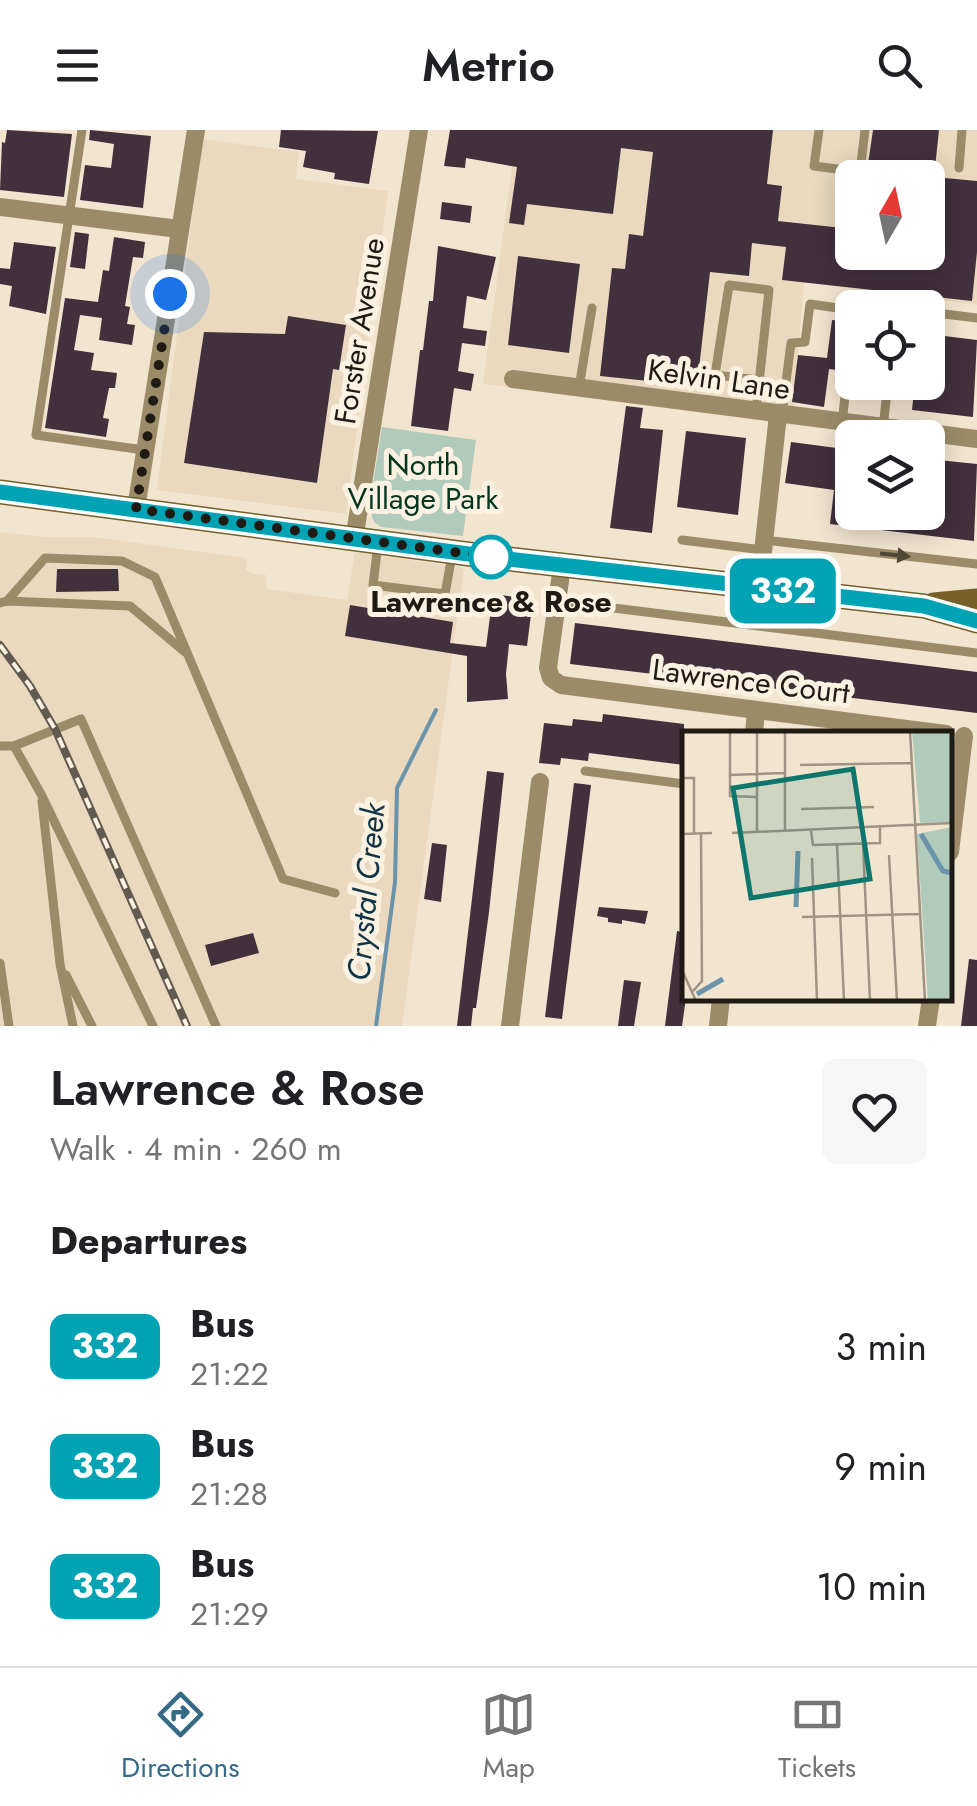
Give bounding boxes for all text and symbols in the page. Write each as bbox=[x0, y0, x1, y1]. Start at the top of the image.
text: Metrio bbox=[422, 33, 555, 98]
icon: menu bbox=[50, 38, 105, 93]
icon: search bbox=[872, 38, 927, 93]
north arrow bbox=[835, 160, 945, 270]
map controls bbox=[835, 160, 945, 530]
street label: Forster Avenue bbox=[323, 235, 395, 427]
your location bbox=[145, 269, 195, 319]
button: locate bbox=[835, 290, 945, 400]
street label: Kelvin Lane bbox=[645, 348, 793, 410]
button: layers bbox=[835, 420, 945, 530]
park label: North Village Park bbox=[348, 443, 499, 520]
marker: Lawrence & Rose bbox=[470, 536, 512, 578]
one-way arrow bbox=[880, 547, 912, 563]
line badge: 332 bbox=[726, 558, 840, 624]
text: 332 bbox=[750, 566, 816, 616]
place label: Lawrence & Rose bbox=[370, 580, 612, 623]
street label: Lawrence Court bbox=[650, 648, 853, 715]
inset map bbox=[682, 731, 952, 1001]
water label: Crystal Creek bbox=[335, 800, 397, 983]
text: Lawrence & Rose bbox=[50, 1054, 425, 1123]
button: heart bbox=[822, 1059, 927, 1164]
text: Walk · 4 min · 260 m bbox=[50, 1126, 342, 1172]
text: Departures bbox=[50, 1213, 247, 1268]
text: Bus bbox=[190, 1296, 254, 1351]
text: 3 min bbox=[835, 1319, 927, 1374]
text: 332 bbox=[72, 1321, 138, 1371]
text: 21:22 bbox=[190, 1351, 269, 1397]
text: Bus bbox=[190, 1416, 254, 1471]
text: 9 min bbox=[834, 1439, 927, 1494]
text: 332 bbox=[72, 1441, 138, 1491]
text: 21:28 bbox=[190, 1471, 268, 1517]
text: Bus bbox=[190, 1536, 254, 1591]
text: 10 min bbox=[816, 1559, 927, 1614]
text: 332 bbox=[72, 1561, 138, 1611]
text: 21:29 bbox=[190, 1591, 269, 1637]
tab: Directions bbox=[121, 1687, 239, 1788]
tab: Map bbox=[481, 1687, 536, 1788]
tab: Tickets bbox=[778, 1687, 856, 1788]

